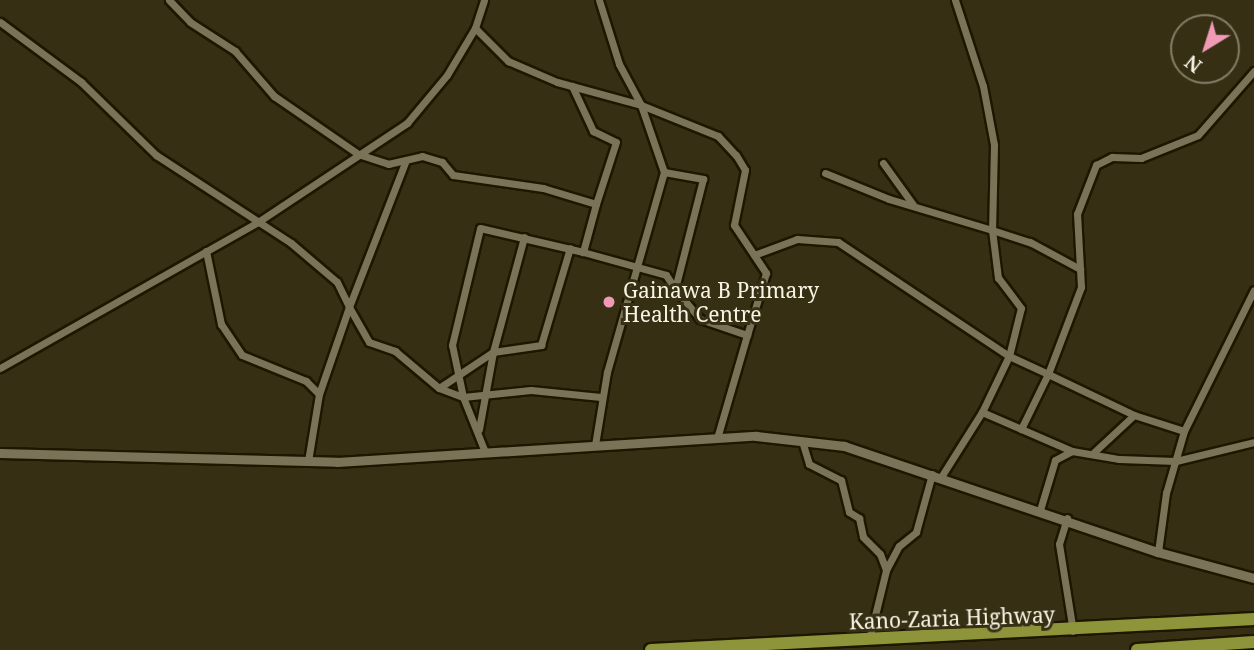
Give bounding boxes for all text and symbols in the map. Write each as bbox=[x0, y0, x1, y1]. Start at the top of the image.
north arrow bbox=[1170, 14, 1240, 84]
text: N bbox=[1179, 49, 1207, 79]
place label: Gainawa B Primary Health Centre bbox=[623, 277, 819, 327]
marker: Gainawa B Primary Health Centre bbox=[601, 294, 617, 310]
street label: Kano-Zaria Highway bbox=[849, 602, 1055, 634]

